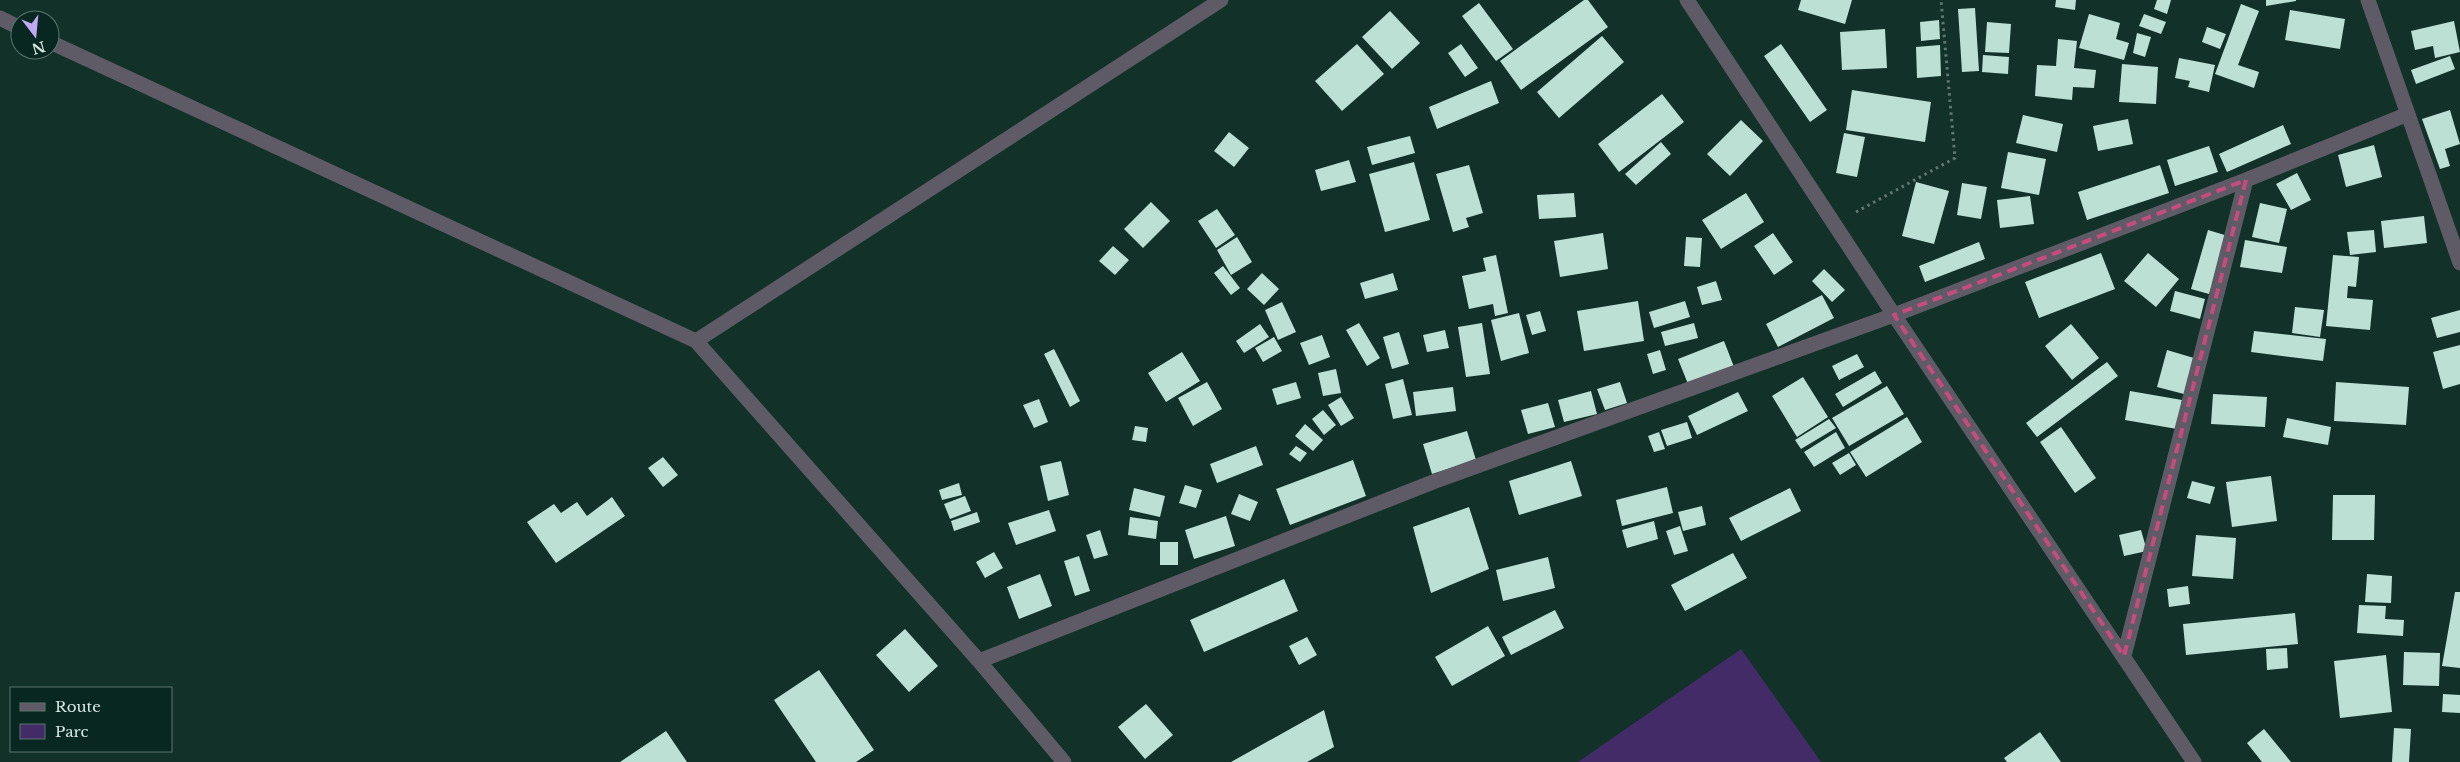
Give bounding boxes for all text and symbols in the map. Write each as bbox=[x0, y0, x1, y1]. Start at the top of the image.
north arrow bbox=[10, 10, 60, 60]
text: N bbox=[30, 37, 47, 58]
legend bbox=[10, 687, 172, 752]
text: Route bbox=[55, 697, 101, 716]
text: Parc bbox=[55, 722, 88, 741]

